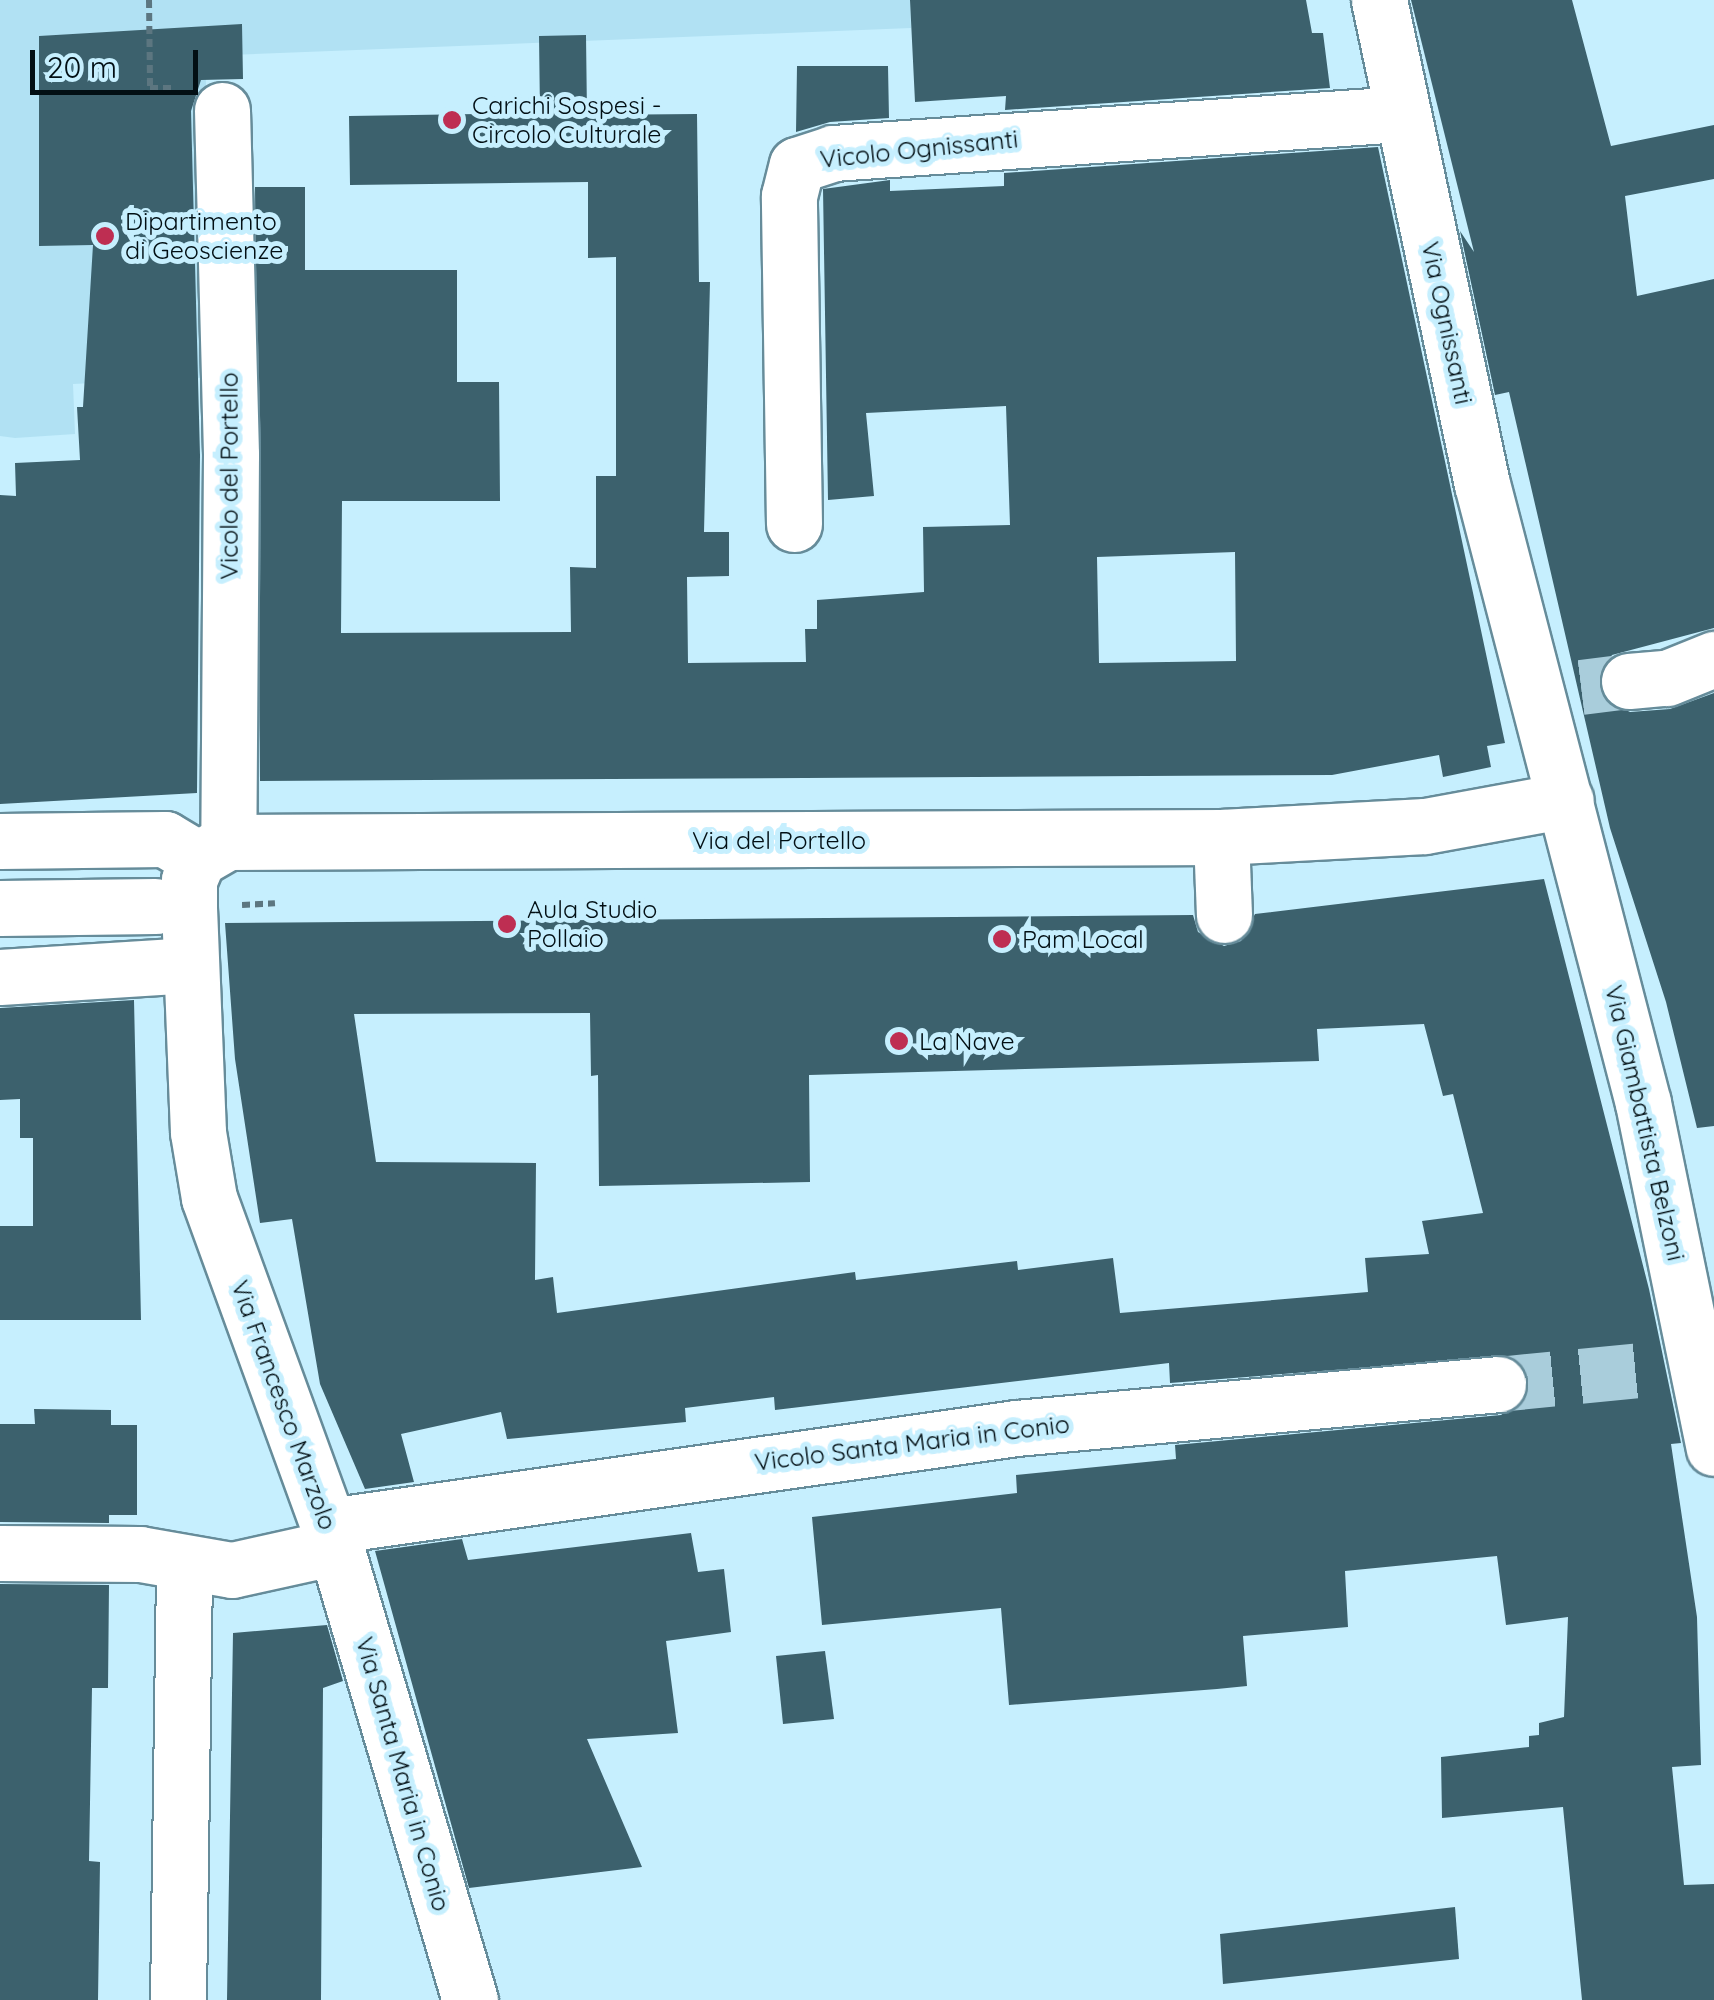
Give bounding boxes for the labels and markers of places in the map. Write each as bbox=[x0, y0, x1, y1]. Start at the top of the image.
place label: Carichi Sospesi - Circolo Culturale bbox=[472, 91, 662, 150]
marker: Carichi Sospesi - Circolo Culturale bbox=[441, 109, 463, 131]
place label: Dipartimento di Geoscienze bbox=[125, 207, 283, 266]
marker: Dipartimento di Geoscienze bbox=[94, 225, 116, 247]
place label: Aula Studio Pollaio bbox=[527, 895, 657, 954]
marker: Aula Studio Pollaio bbox=[496, 913, 518, 935]
place label: Pam Local bbox=[1022, 924, 1144, 954]
marker: Pam Local bbox=[991, 928, 1013, 950]
place label: La Nave bbox=[919, 1026, 1015, 1056]
marker: La Nave bbox=[888, 1030, 910, 1052]

